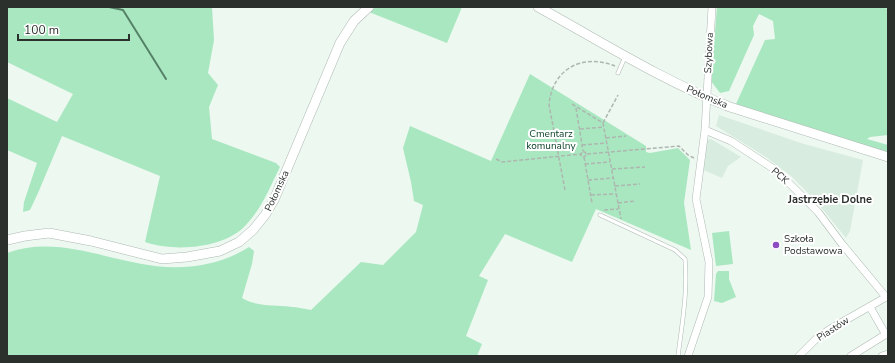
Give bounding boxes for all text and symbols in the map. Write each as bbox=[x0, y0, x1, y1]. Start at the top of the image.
scale bar bbox=[18, 16, 129, 42]
text: 100 m bbox=[24, 22, 59, 38]
street label: Szybowa bbox=[701, 32, 717, 74]
street label: Połomska bbox=[684, 82, 730, 112]
park label: Cmentarz komunalny bbox=[526, 127, 577, 153]
street label: PCK bbox=[768, 164, 792, 188]
street label: Połomska bbox=[261, 168, 293, 214]
district label: Jastrzębie Dolne bbox=[787, 192, 872, 207]
place label: Szkoła Podstawowa bbox=[784, 232, 842, 258]
marker: Szkoła Podstawowa bbox=[771, 240, 781, 250]
street label: Piastów bbox=[814, 313, 852, 345]

